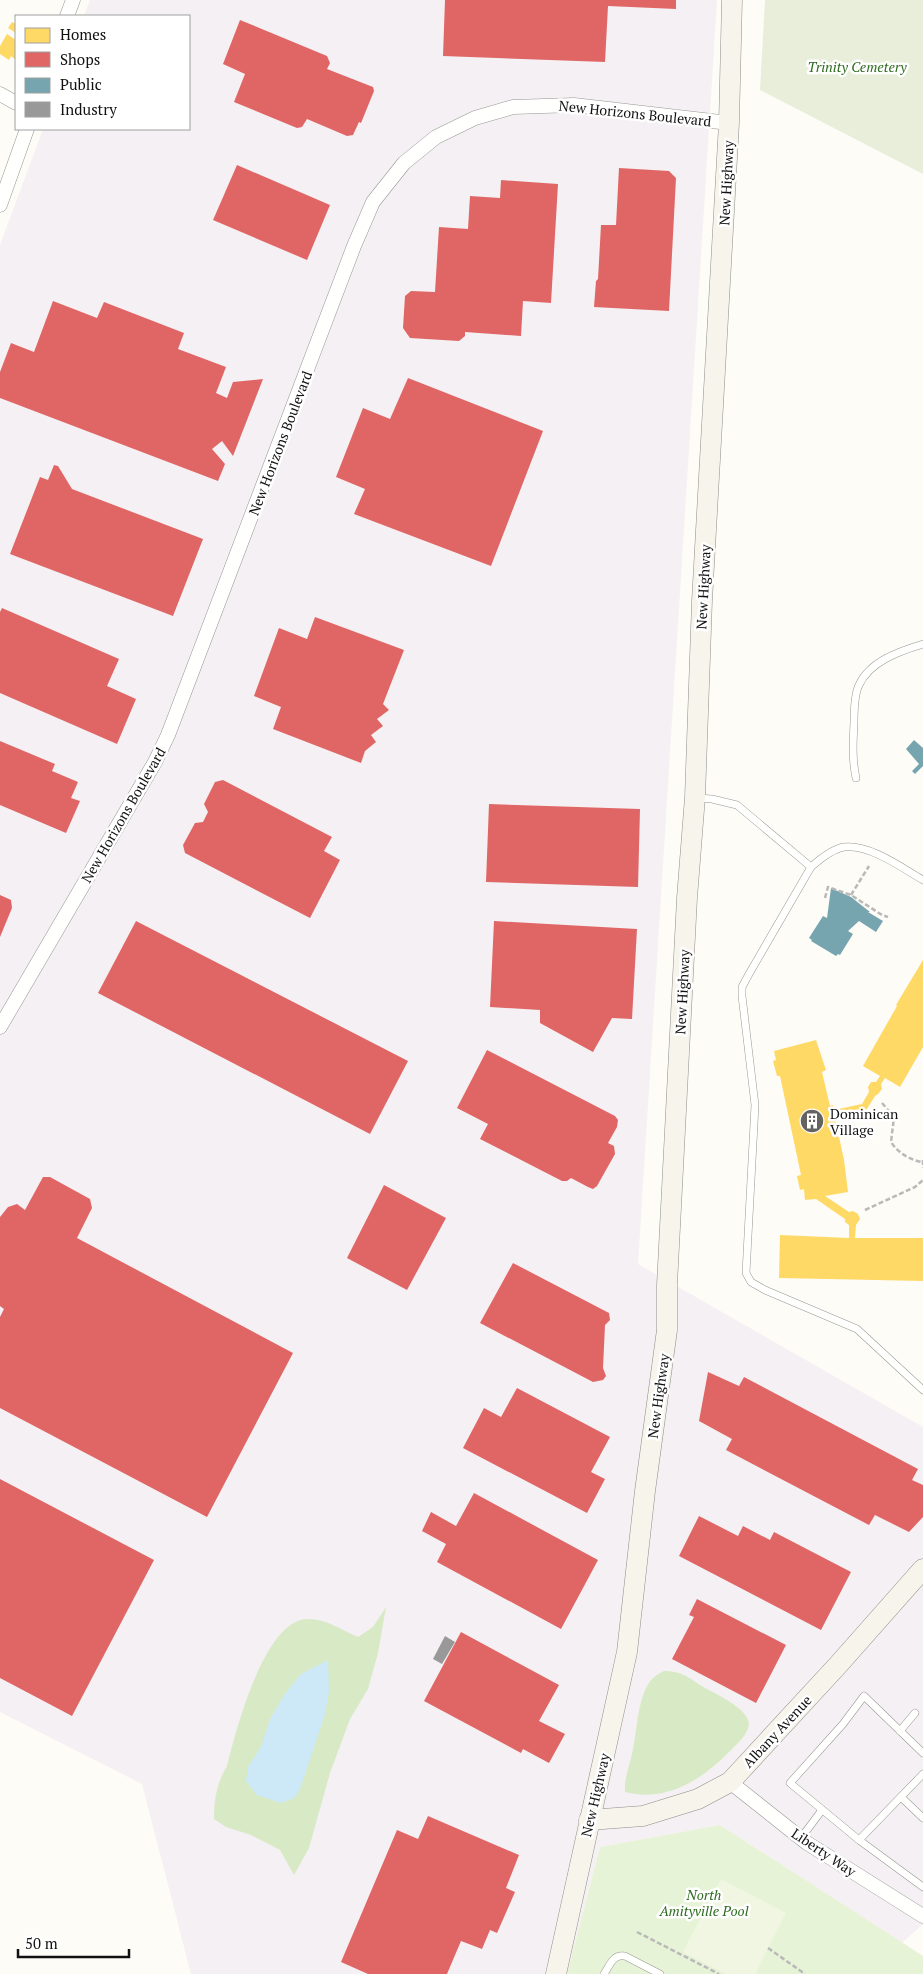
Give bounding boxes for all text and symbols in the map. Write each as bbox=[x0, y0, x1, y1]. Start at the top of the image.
legend bbox=[15, 15, 190, 130]
text: Homes bbox=[60, 24, 106, 44]
text: Shops bbox=[60, 49, 100, 69]
park label: Trinity Cemetery bbox=[807, 57, 907, 76]
text: Public bbox=[60, 74, 102, 94]
street label: New Horizons Boulevard bbox=[558, 96, 712, 130]
text: Industry bbox=[60, 99, 117, 119]
street label: New Highway bbox=[714, 139, 738, 226]
street label: New Horizons Boulevard bbox=[244, 368, 316, 518]
street label: New Highway bbox=[691, 543, 715, 630]
street label: New Horizons Boulevard bbox=[76, 744, 170, 886]
street label: New Highway bbox=[670, 948, 694, 1035]
place label: Dominican Village bbox=[830, 1104, 899, 1139]
building icon: Dominican Village bbox=[799, 1108, 825, 1134]
street label: New Highway bbox=[643, 1352, 673, 1440]
street label: Albany Avenue bbox=[738, 1691, 816, 1771]
street label: New Highway bbox=[576, 1750, 614, 1839]
street label: Liberty Way bbox=[788, 1823, 861, 1881]
park label: North Amityville Pool bbox=[658, 1885, 749, 1920]
scale bar bbox=[18, 1926, 129, 1958]
text: 50 m bbox=[25, 1933, 58, 1953]

